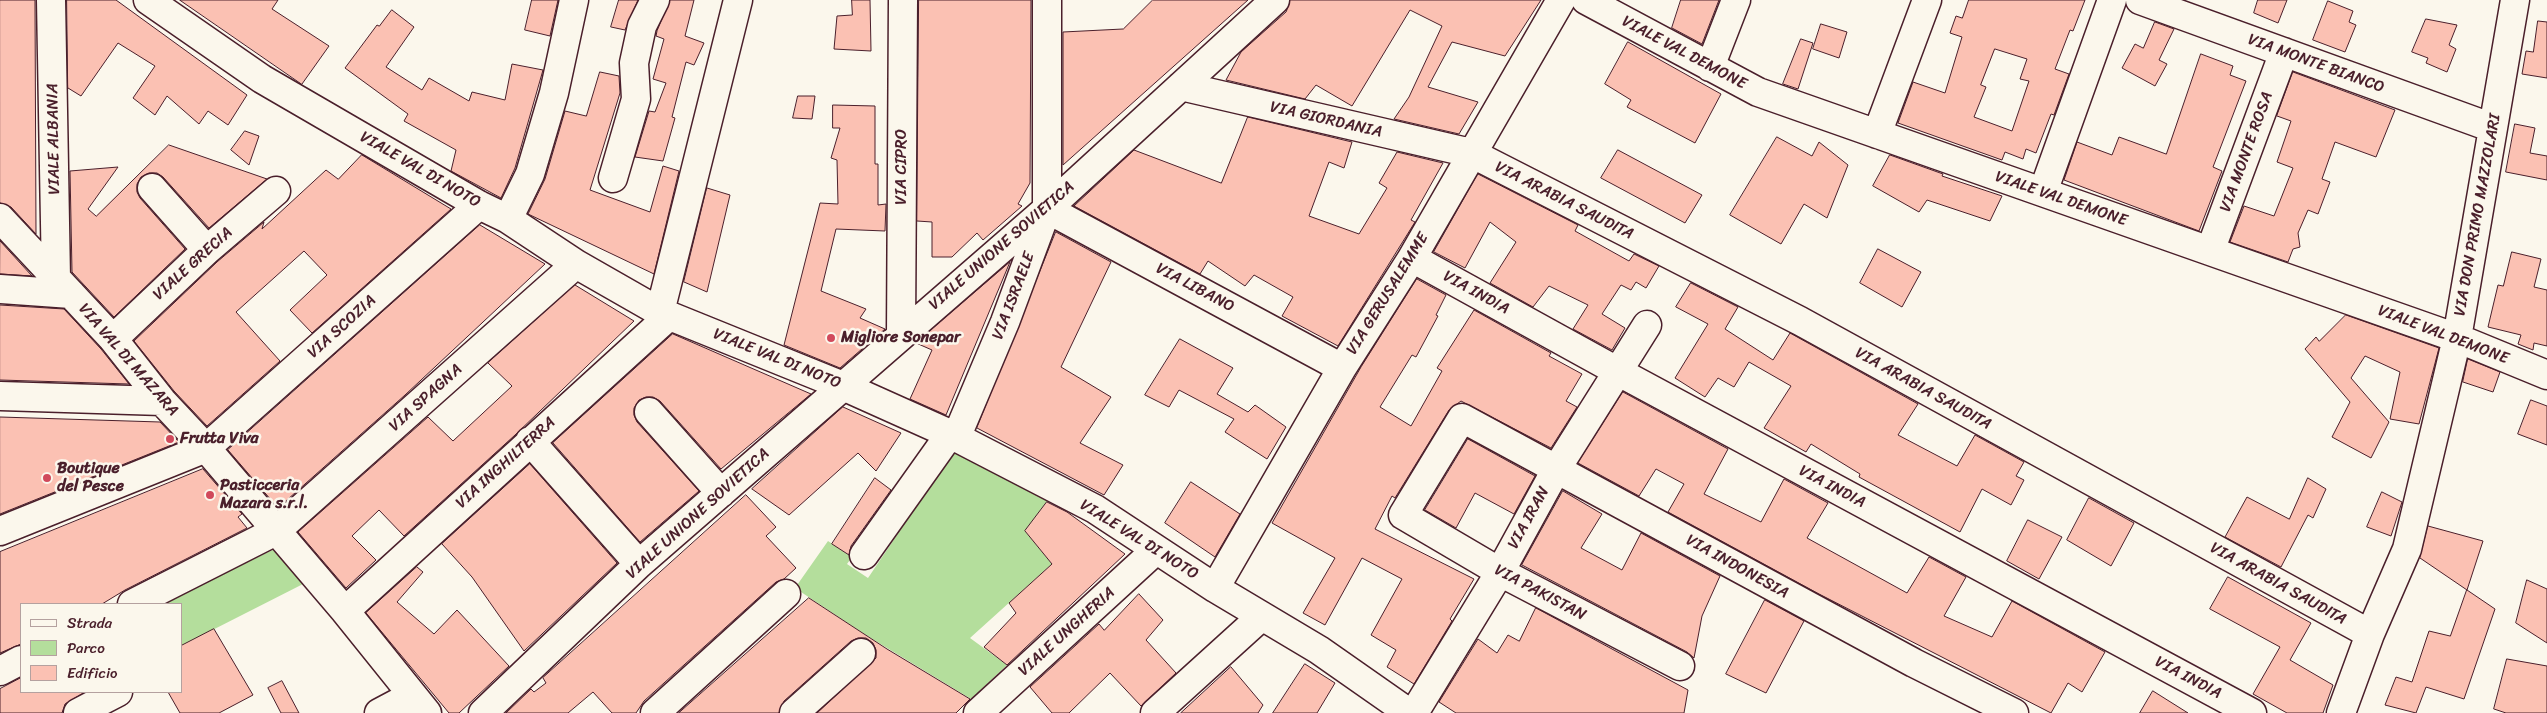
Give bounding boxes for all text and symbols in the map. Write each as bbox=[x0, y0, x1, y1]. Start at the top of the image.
street label: VIALE VAL DEMONE bbox=[1618, 12, 1750, 94]
street label: VIA MONTE BIANCO bbox=[2245, 30, 2387, 98]
street label: VIALE ALBANIA bbox=[43, 83, 65, 195]
street label: VIA MONTE ROSA bbox=[2216, 89, 2278, 215]
street label: VIA GIORDANIA bbox=[1268, 98, 1384, 142]
street label: VIA DON PRIMO MAZZOLARI bbox=[2451, 112, 2505, 318]
street label: VIALE VAL DI NOTO bbox=[356, 128, 484, 212]
street label: VIA CIPRO bbox=[892, 129, 912, 205]
street label: VIA ARABIA SAUDITA bbox=[1492, 158, 1636, 244]
street label: VIALE VAL DEMONE bbox=[1992, 167, 2130, 231]
street label: VIALE UNIONE SOVIETICA bbox=[925, 178, 1079, 314]
street label: VIALE GRECIA bbox=[149, 223, 237, 305]
street label: VIA GERUSALEMME bbox=[1343, 229, 1433, 359]
street label: VIA ISRAELE bbox=[989, 250, 1039, 342]
street label: VIA LIBANO bbox=[1152, 259, 1238, 317]
street label: VIA INDIA bbox=[1440, 267, 1512, 319]
street label: VIA SCOZIA bbox=[304, 291, 380, 363]
street label: VIA VAL DI MAZARA bbox=[74, 300, 182, 420]
street label: VIALE VAL DEMONE bbox=[2375, 301, 2511, 369]
street label: VIALE VAL DI NOTO bbox=[710, 325, 844, 393]
place label: Migliore Sonepar bbox=[841, 328, 960, 348]
marker: Migliore Sonepar bbox=[825, 332, 837, 344]
street label: VIA ARABIA SAUDITA bbox=[1851, 344, 1995, 434]
street label: VIA SPAGNA bbox=[385, 360, 467, 436]
street label: VIA INGHILTERRA bbox=[452, 413, 560, 513]
place label: Frutta Viva bbox=[180, 429, 259, 449]
marker: Frutta Viva bbox=[164, 433, 176, 445]
street label: VIALE UNIONE SOVIETICA bbox=[622, 445, 774, 583]
place label: Boutique del Pesce bbox=[57, 459, 124, 497]
street label: VIA INDIA bbox=[1795, 461, 1869, 513]
marker: Boutique del Pesce bbox=[41, 472, 53, 484]
place label: Pasticceria Mazara s.r.l. bbox=[220, 476, 308, 514]
street label: VIA IRAN bbox=[1504, 484, 1554, 552]
marker: Pasticceria Mazara s.r.l. bbox=[204, 489, 216, 501]
street label: VIALE VAL DI NOTO bbox=[1076, 496, 1202, 584]
street label: VIA INDONESIA bbox=[1682, 531, 1792, 603]
street label: VIA ARABIA SAUDITA bbox=[2206, 539, 2350, 629]
street label: VIA PAKISTAN bbox=[1491, 561, 1589, 625]
street label: VIALE UNGHERIA bbox=[1015, 583, 1119, 681]
legend bbox=[20, 603, 182, 693]
text: Strada bbox=[67, 610, 112, 636]
text: Parco bbox=[67, 635, 105, 661]
street label: VIA INDIA bbox=[2151, 652, 2225, 704]
text: Edificio bbox=[67, 660, 118, 686]

